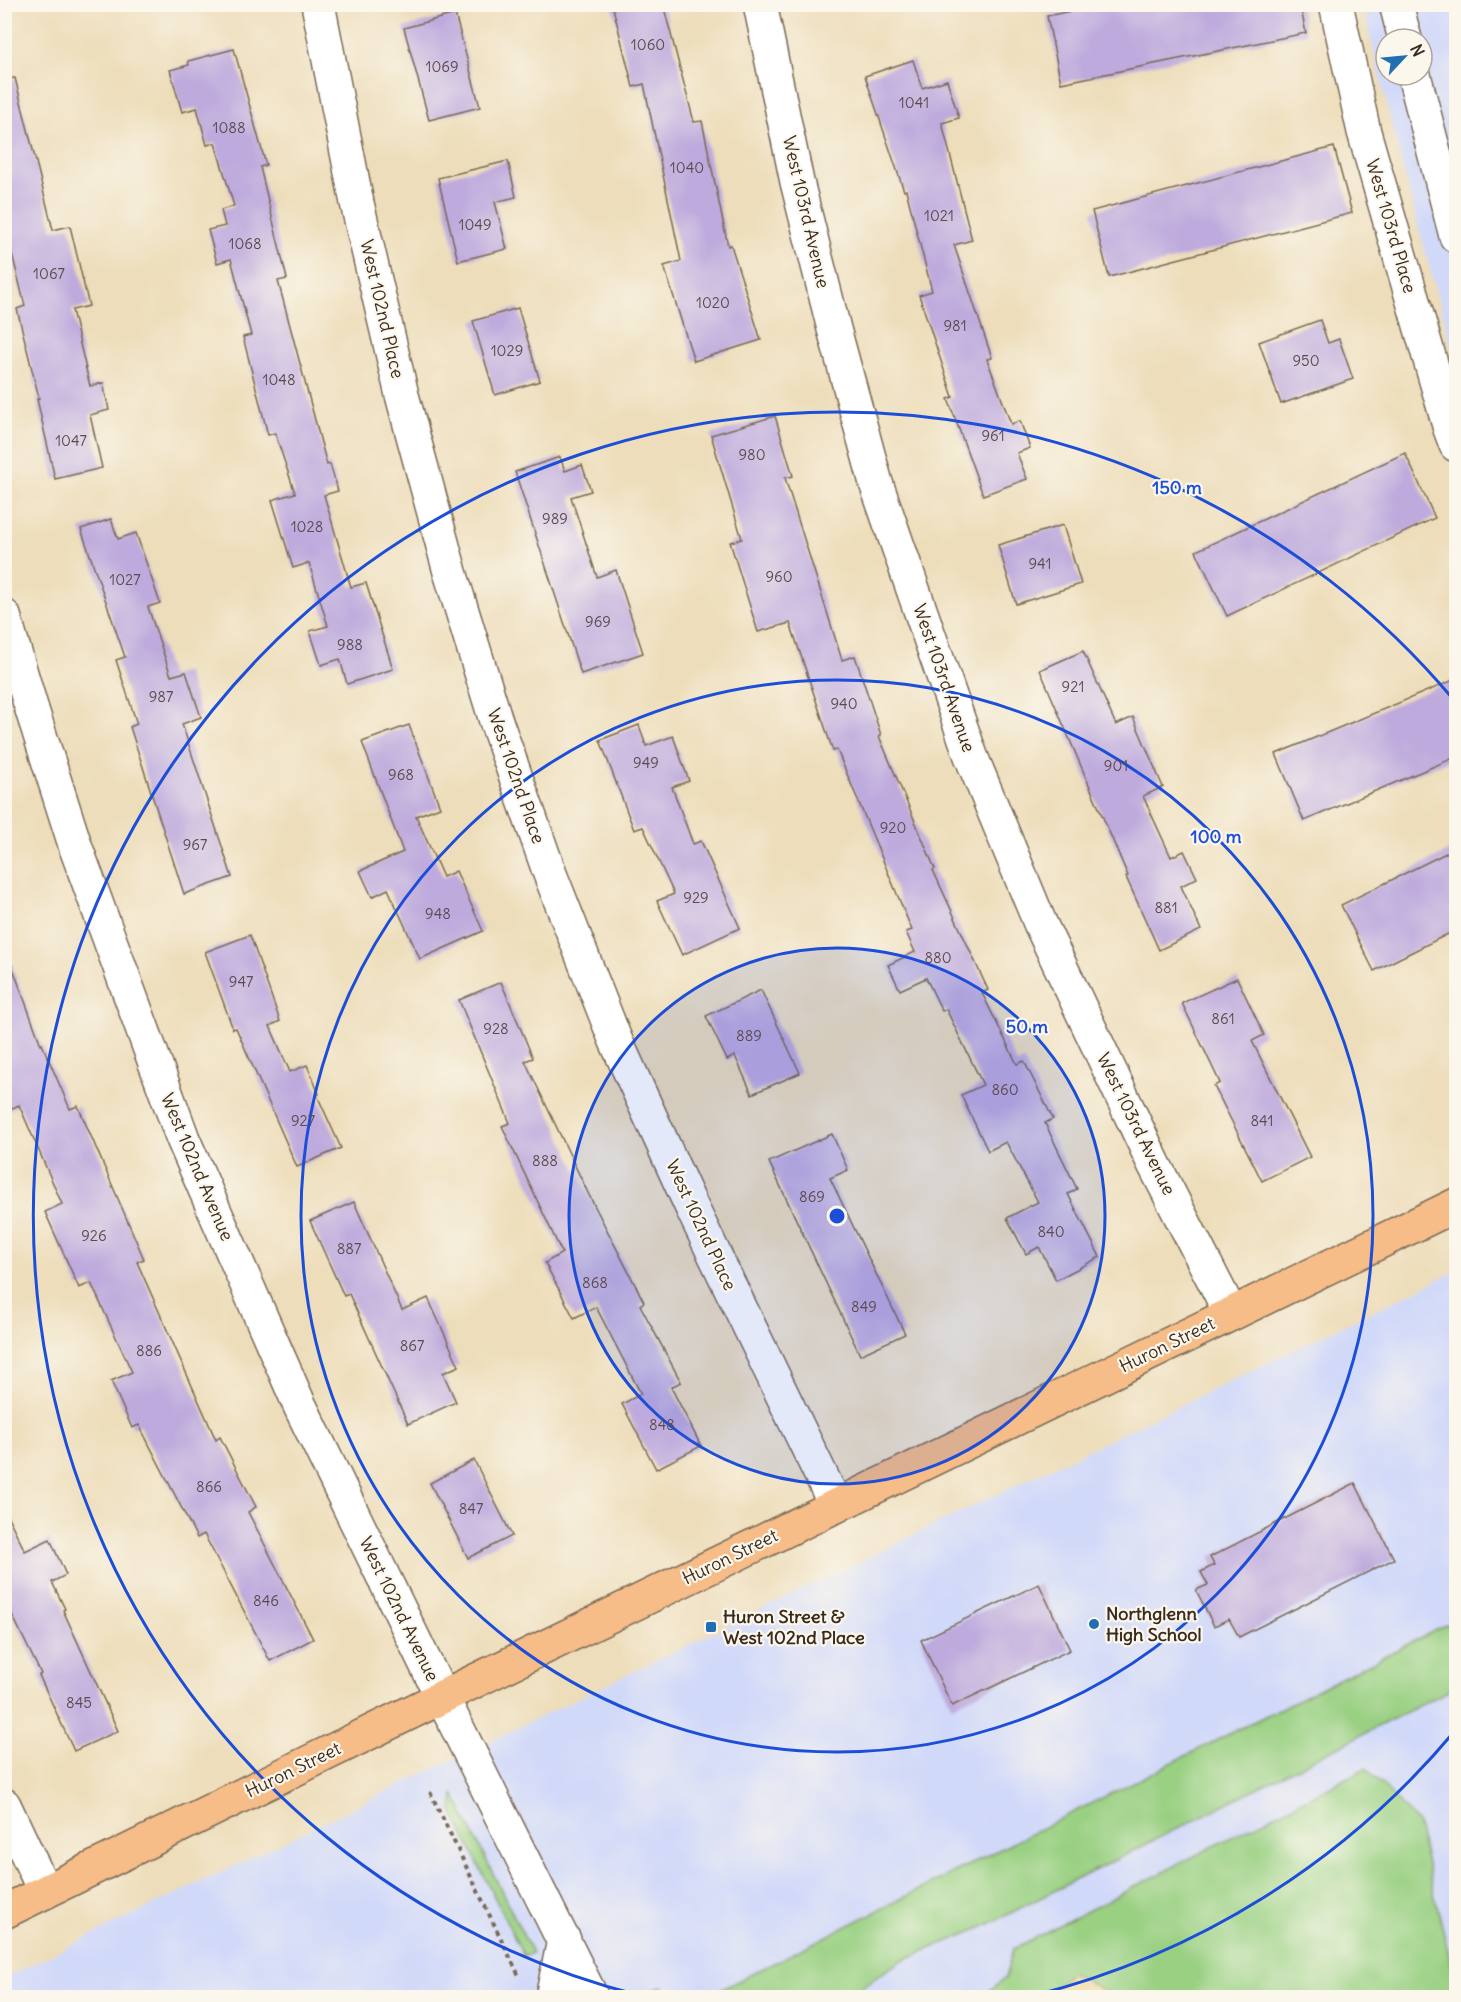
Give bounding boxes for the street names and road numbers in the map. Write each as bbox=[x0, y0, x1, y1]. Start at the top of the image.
street label: West 103rd Avenue bbox=[778, 134, 835, 290]
street label: West 103rd Place bbox=[1361, 156, 1422, 296]
street label: West 102nd Place bbox=[355, 237, 410, 380]
street label: West 103rd Avenue bbox=[908, 601, 981, 755]
street label: West 102nd Place bbox=[483, 705, 550, 847]
street label: West 103rd Avenue bbox=[1092, 1049, 1181, 1199]
street label: West 102nd Avenue bbox=[156, 1089, 239, 1244]
street label: West 102nd Place bbox=[661, 1156, 742, 1294]
street label: Huron Street bbox=[1115, 1312, 1218, 1378]
street label: Huron Street bbox=[678, 1524, 781, 1590]
street label: West 102nd Avenue bbox=[354, 1533, 445, 1685]
street label: Huron Street bbox=[241, 1737, 344, 1803]

